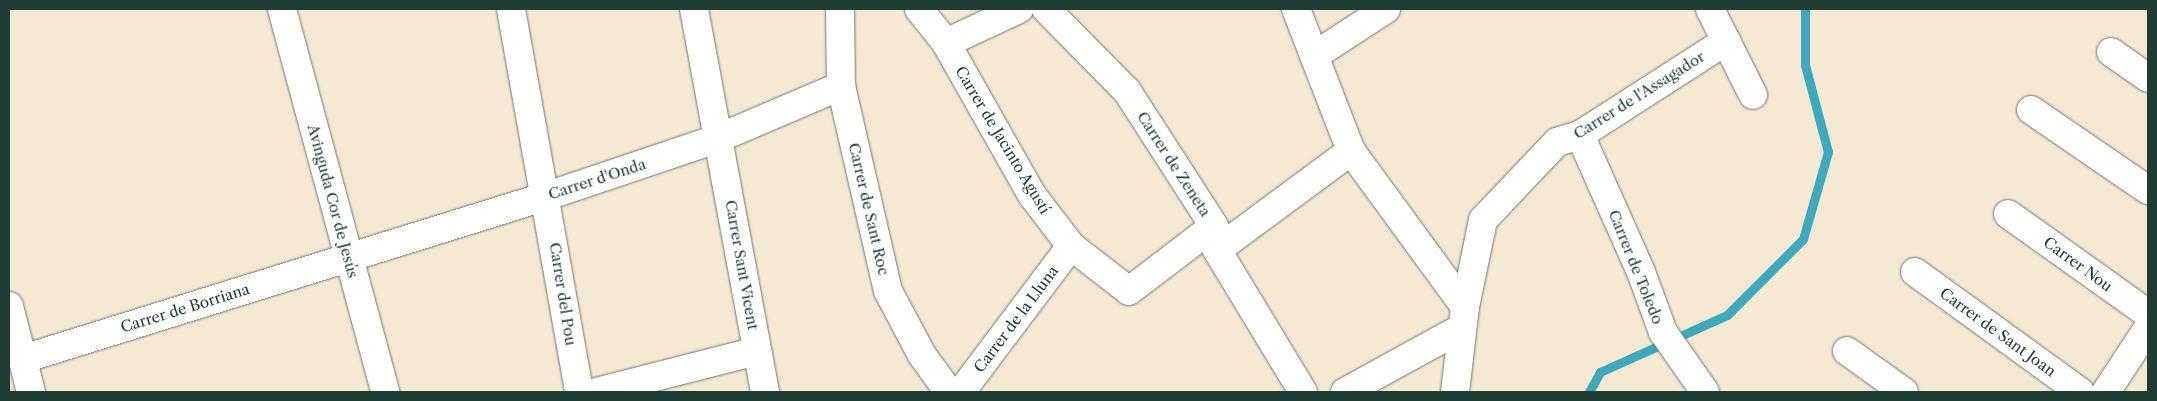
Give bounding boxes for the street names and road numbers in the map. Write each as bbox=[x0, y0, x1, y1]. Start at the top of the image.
street label: Carrer de l'Assagador bbox=[1570, 47, 1708, 143]
street label: Carrer de Jacinto Agustí bbox=[951, 62, 1055, 218]
street label: Carrer de Zeneta bbox=[1133, 108, 1215, 220]
street label: Avinguda Cor de Jesús bbox=[304, 122, 362, 280]
street label: Carrer de Sant Roc bbox=[845, 141, 893, 277]
street label: Carrer d'Onda bbox=[546, 155, 648, 203]
street label: Carrer Sant Vicent bbox=[722, 198, 762, 332]
street label: Carrer de Toledo bbox=[1605, 207, 1667, 327]
street label: Carrer Nou bbox=[2040, 233, 2116, 295]
street label: Carrer del Pou bbox=[546, 241, 580, 347]
street label: Carrer de la Lluna bbox=[970, 262, 1062, 376]
street label: Carrer de Borriana bbox=[118, 280, 252, 336]
street label: Carrer de Sant Joan bbox=[1936, 284, 2060, 380]

